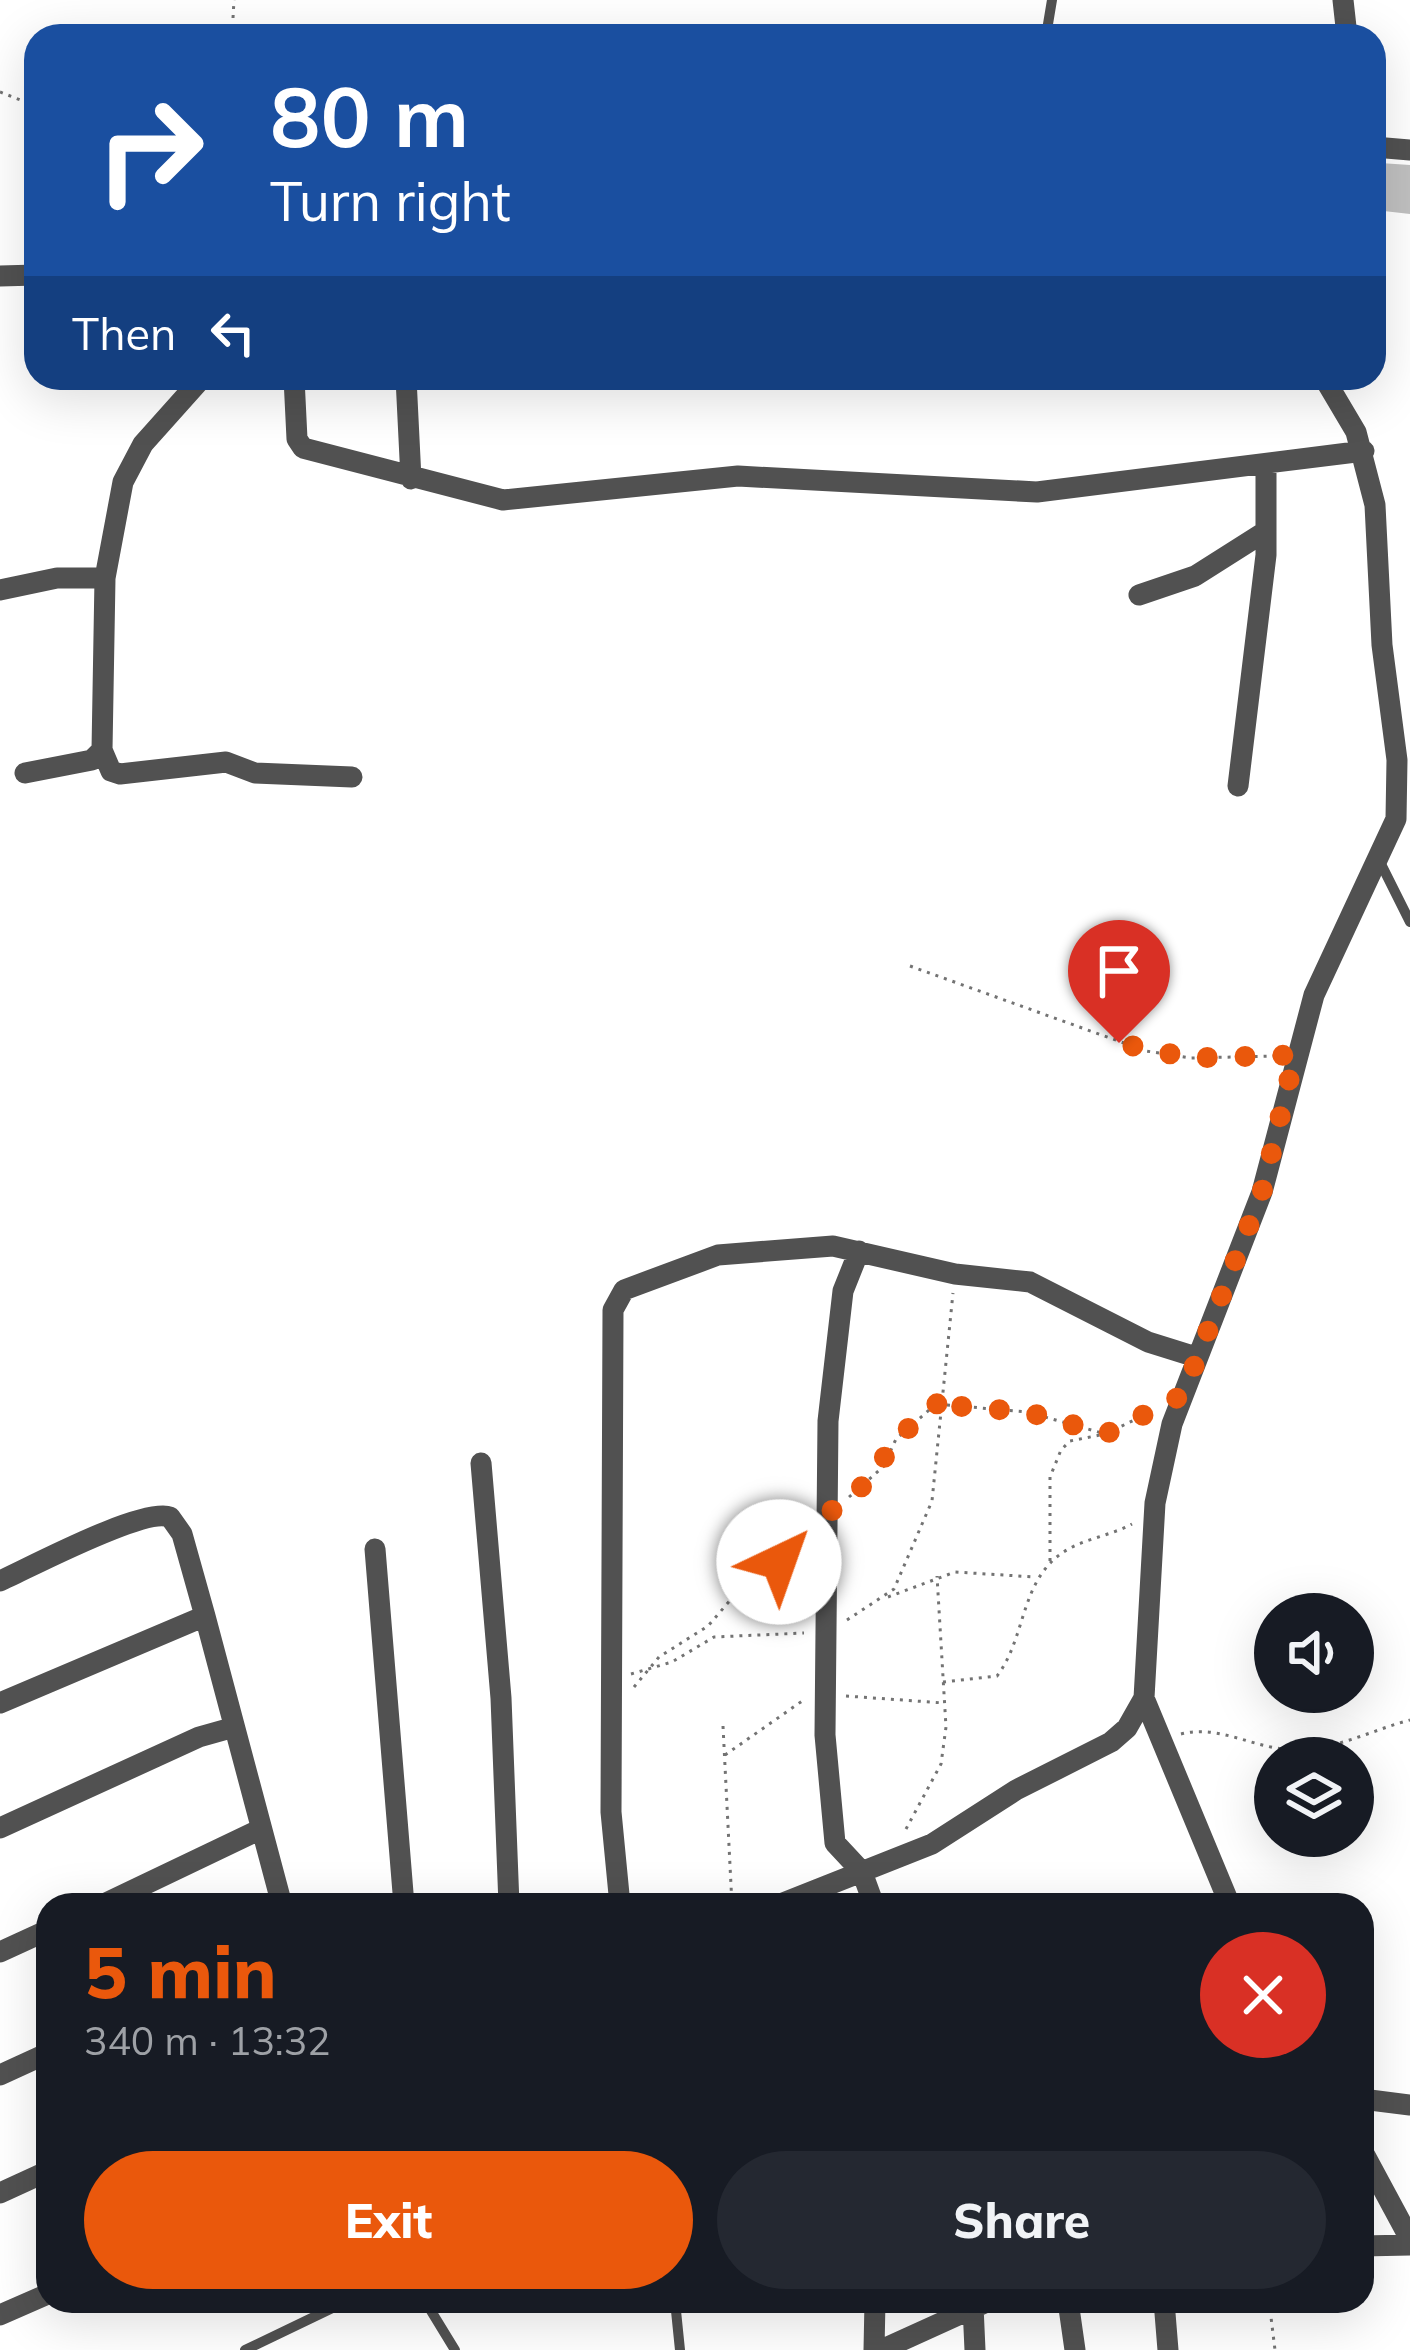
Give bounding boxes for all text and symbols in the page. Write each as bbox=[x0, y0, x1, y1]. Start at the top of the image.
text: 80 m bbox=[270, 63, 469, 168]
icon: right bbox=[72, 72, 228, 228]
text: Turn right bbox=[270, 167, 511, 235]
icon: left bbox=[200, 300, 266, 366]
text: Then bbox=[72, 305, 176, 361]
pin bbox=[1068, 920, 1170, 1043]
icon: arrive bbox=[1086, 938, 1152, 1004]
position arrow bbox=[716, 1499, 842, 1625]
map controls bbox=[1254, 1593, 1374, 1857]
button: sound bbox=[1254, 1593, 1374, 1713]
button: layers bbox=[1254, 1737, 1374, 1857]
text: 5 min bbox=[84, 1926, 277, 2016]
button: close bbox=[1200, 1932, 1326, 2058]
text: 340 m · 13:32 bbox=[84, 2016, 330, 2065]
button: Exit bbox=[84, 2151, 693, 2289]
button: Share bbox=[717, 2151, 1326, 2289]

